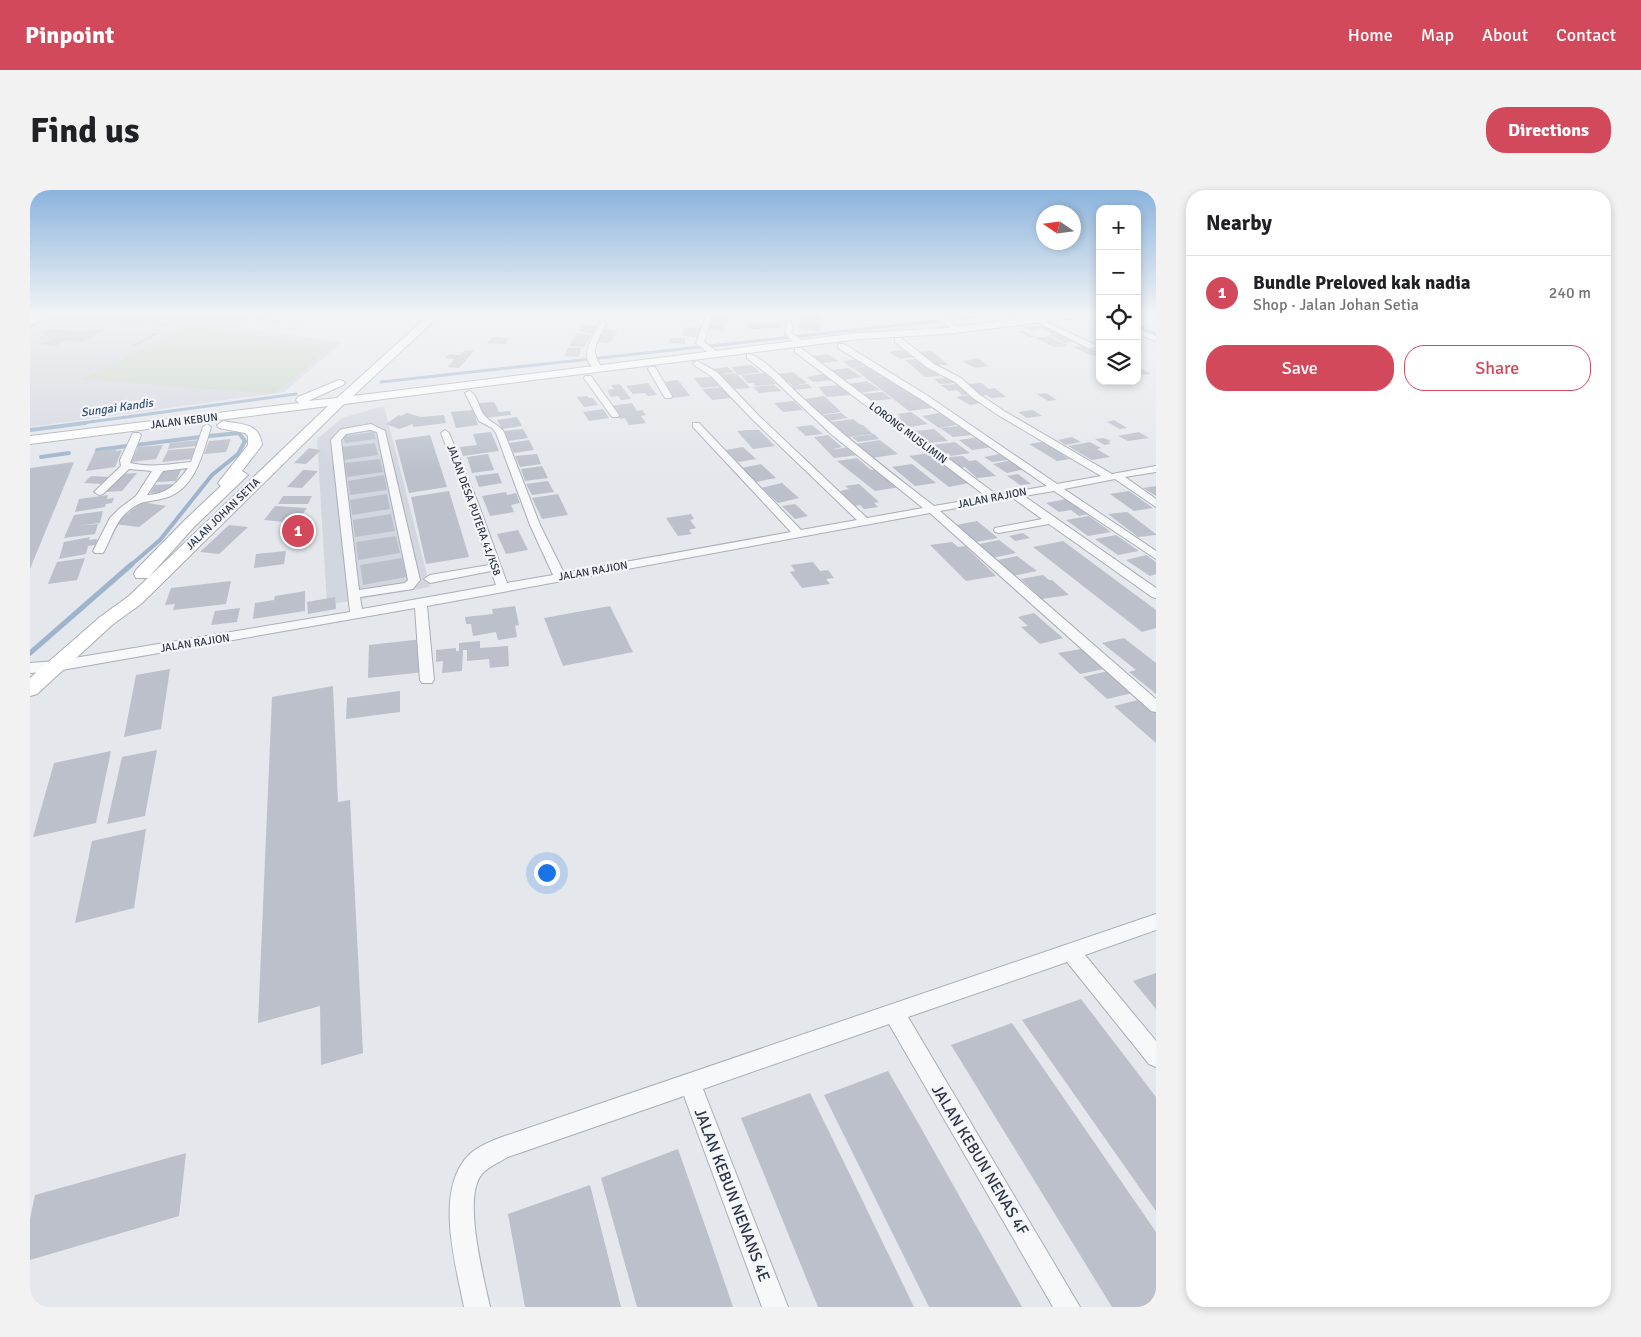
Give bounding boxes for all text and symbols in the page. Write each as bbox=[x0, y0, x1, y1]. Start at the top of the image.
text: Pinpoint bbox=[25, 20, 114, 50]
text: Home bbox=[1348, 24, 1393, 46]
text: Map bbox=[1421, 24, 1454, 46]
text: About bbox=[1482, 24, 1528, 46]
text: Contact bbox=[1556, 24, 1616, 46]
button: Directions bbox=[1486, 107, 1611, 153]
text: Find us bbox=[30, 109, 140, 152]
north arrow bbox=[1036, 205, 1081, 250]
map controls bbox=[1096, 205, 1141, 385]
button: + bbox=[1096, 205, 1141, 250]
text: Nearby bbox=[1206, 210, 1272, 236]
button: − bbox=[1096, 250, 1141, 295]
text: Bundle Preloved kak nadia bbox=[1253, 271, 1471, 295]
text: 1 bbox=[1218, 283, 1226, 303]
text: 240 m bbox=[1549, 283, 1591, 303]
button: locate bbox=[1096, 295, 1141, 340]
text: Shop · Jalan Johan Setia bbox=[1253, 295, 1419, 315]
button: layers bbox=[1096, 340, 1141, 385]
button: Save bbox=[1206, 345, 1394, 391]
button: Share bbox=[1404, 345, 1591, 391]
water label: Sungai Kandis bbox=[80, 395, 156, 420]
street label: LORONG MUSLIMIN bbox=[867, 399, 949, 467]
street label: JALAN KEBUN bbox=[149, 410, 219, 432]
street label: JALAN DESA PUTERA 41/KS8 bbox=[444, 443, 504, 577]
street label: JALAN JOHAN SETIA bbox=[183, 475, 263, 553]
street label: JALAN RAJION bbox=[956, 485, 1028, 511]
pin: 1 bbox=[282, 512, 314, 550]
street label: JALAN RAJION bbox=[557, 559, 629, 583]
street label: JALAN RAJION bbox=[159, 631, 231, 655]
your location bbox=[534, 860, 560, 886]
street label: JALAN KEBUN NENAS 4F bbox=[927, 1081, 1033, 1239]
street label: JALAN KEBUN NENANS 4E bbox=[690, 1106, 774, 1284]

